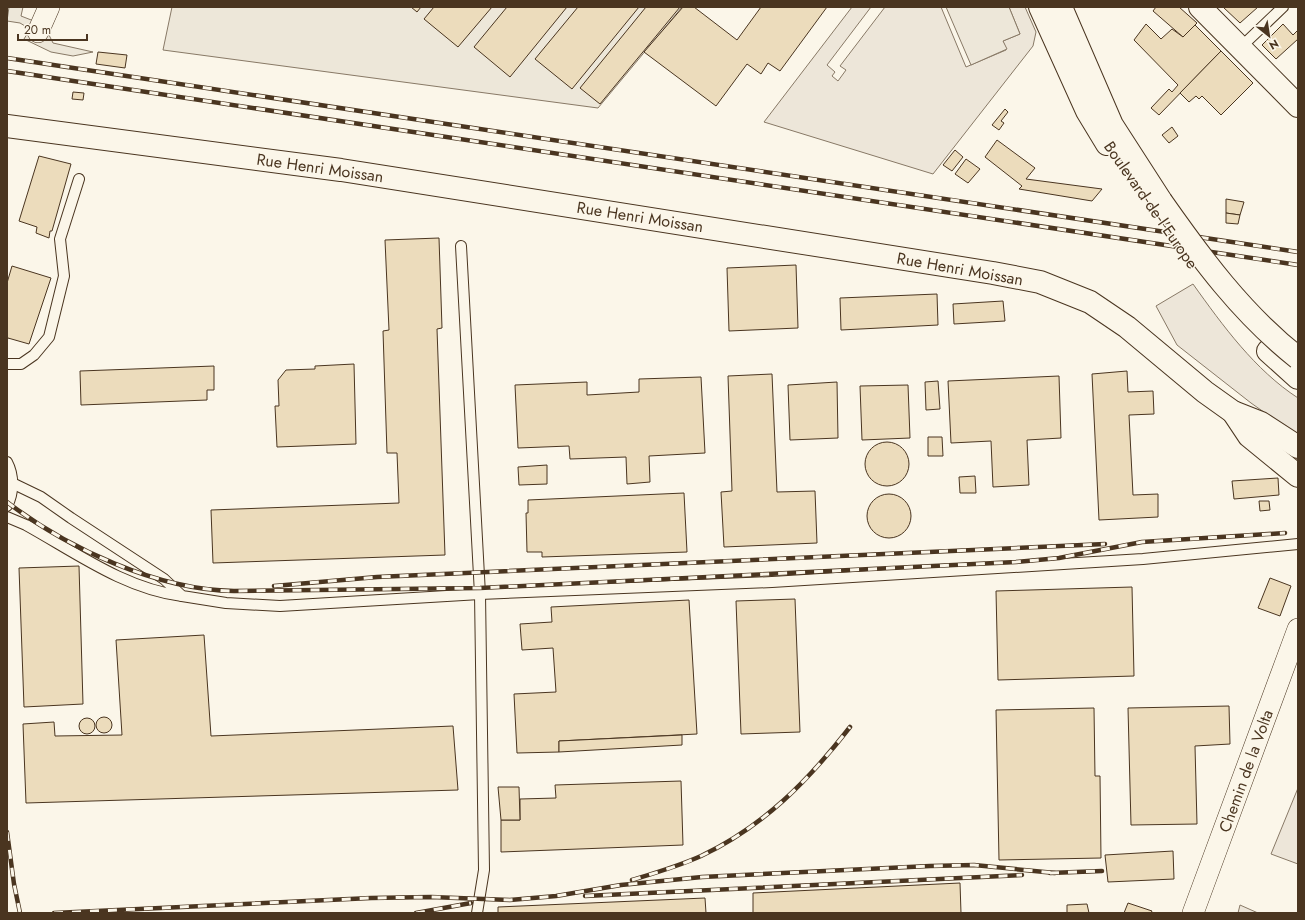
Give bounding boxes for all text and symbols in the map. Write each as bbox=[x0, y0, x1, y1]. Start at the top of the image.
scale bar bbox=[18, 16, 87, 42]
north arrow bbox=[1249, 16, 1289, 56]
text: 20 m bbox=[24, 21, 51, 39]
text: N bbox=[1266, 36, 1282, 54]
street label: Boulevard de l'Europe bbox=[1098, 137, 1204, 273]
street label: Rue Henri Moissan bbox=[255, 148, 385, 188]
street label: Rue Henri Moissan bbox=[575, 196, 705, 238]
street label: Rue Henri Moissan bbox=[895, 247, 1025, 291]
street label: Chemin de la Volta bbox=[1213, 706, 1279, 836]

